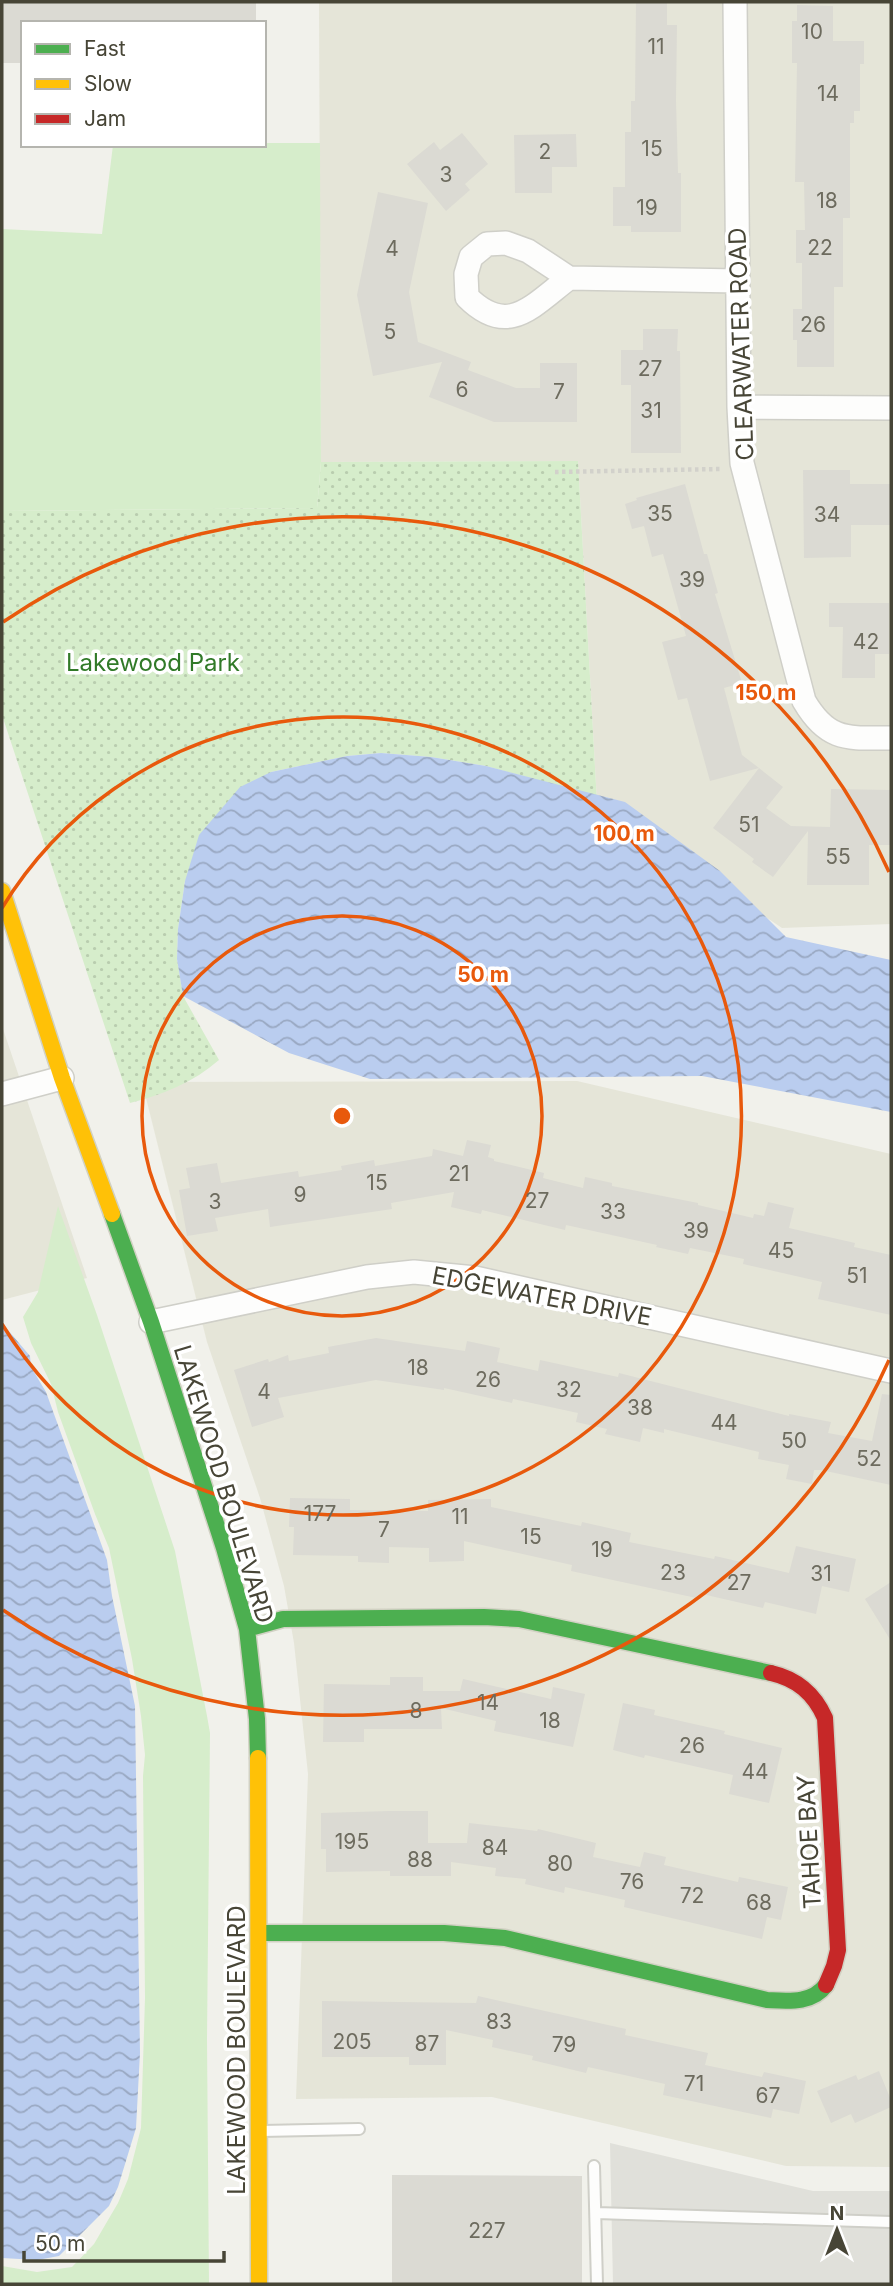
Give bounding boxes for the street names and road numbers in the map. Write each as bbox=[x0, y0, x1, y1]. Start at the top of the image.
street label: CLEARWATER ROAD bbox=[722, 227, 760, 461]
street label: EDGEWATER DRIVE bbox=[430, 1260, 654, 1332]
street label: LAKEWOOD BOULEVARD bbox=[168, 1341, 280, 1627]
street label: TAHOE BAY bbox=[791, 1774, 827, 1910]
street label: LAKEWOOD BOULEVARD bbox=[222, 1905, 251, 2195]

